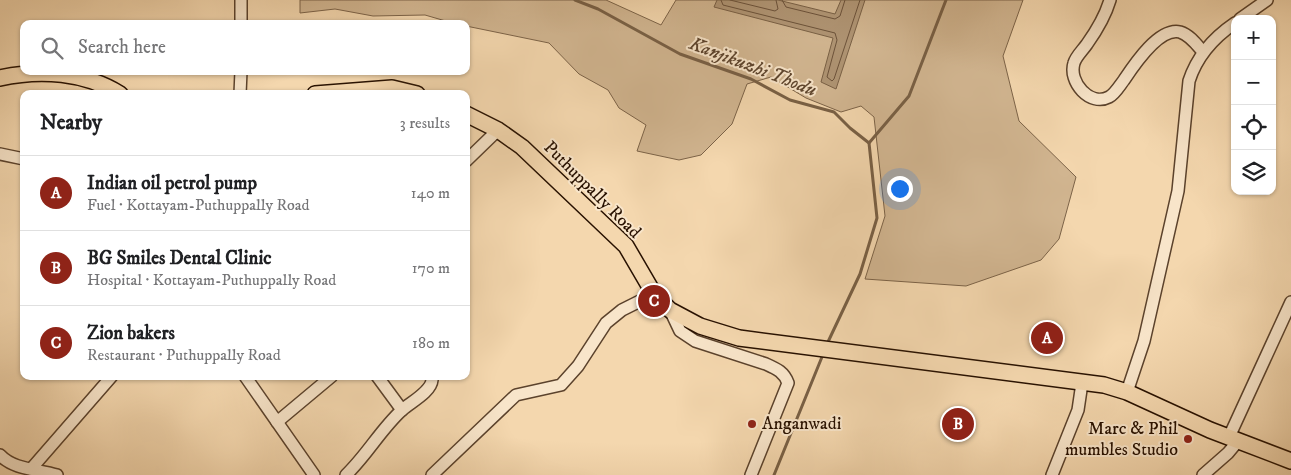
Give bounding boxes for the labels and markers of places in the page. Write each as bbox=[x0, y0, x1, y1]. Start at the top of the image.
pin: C bbox=[638, 282, 670, 320]
pin: A bbox=[1031, 319, 1063, 357]
pin: B bbox=[942, 405, 974, 443]
place label: Anganwadi bbox=[762, 413, 841, 435]
marker: Anganwadi bbox=[746, 418, 758, 430]
place label: Marc & Phil mumbles Studio bbox=[1065, 418, 1179, 461]
marker: Marc & Phil mumbles Studio bbox=[1182, 433, 1194, 445]

